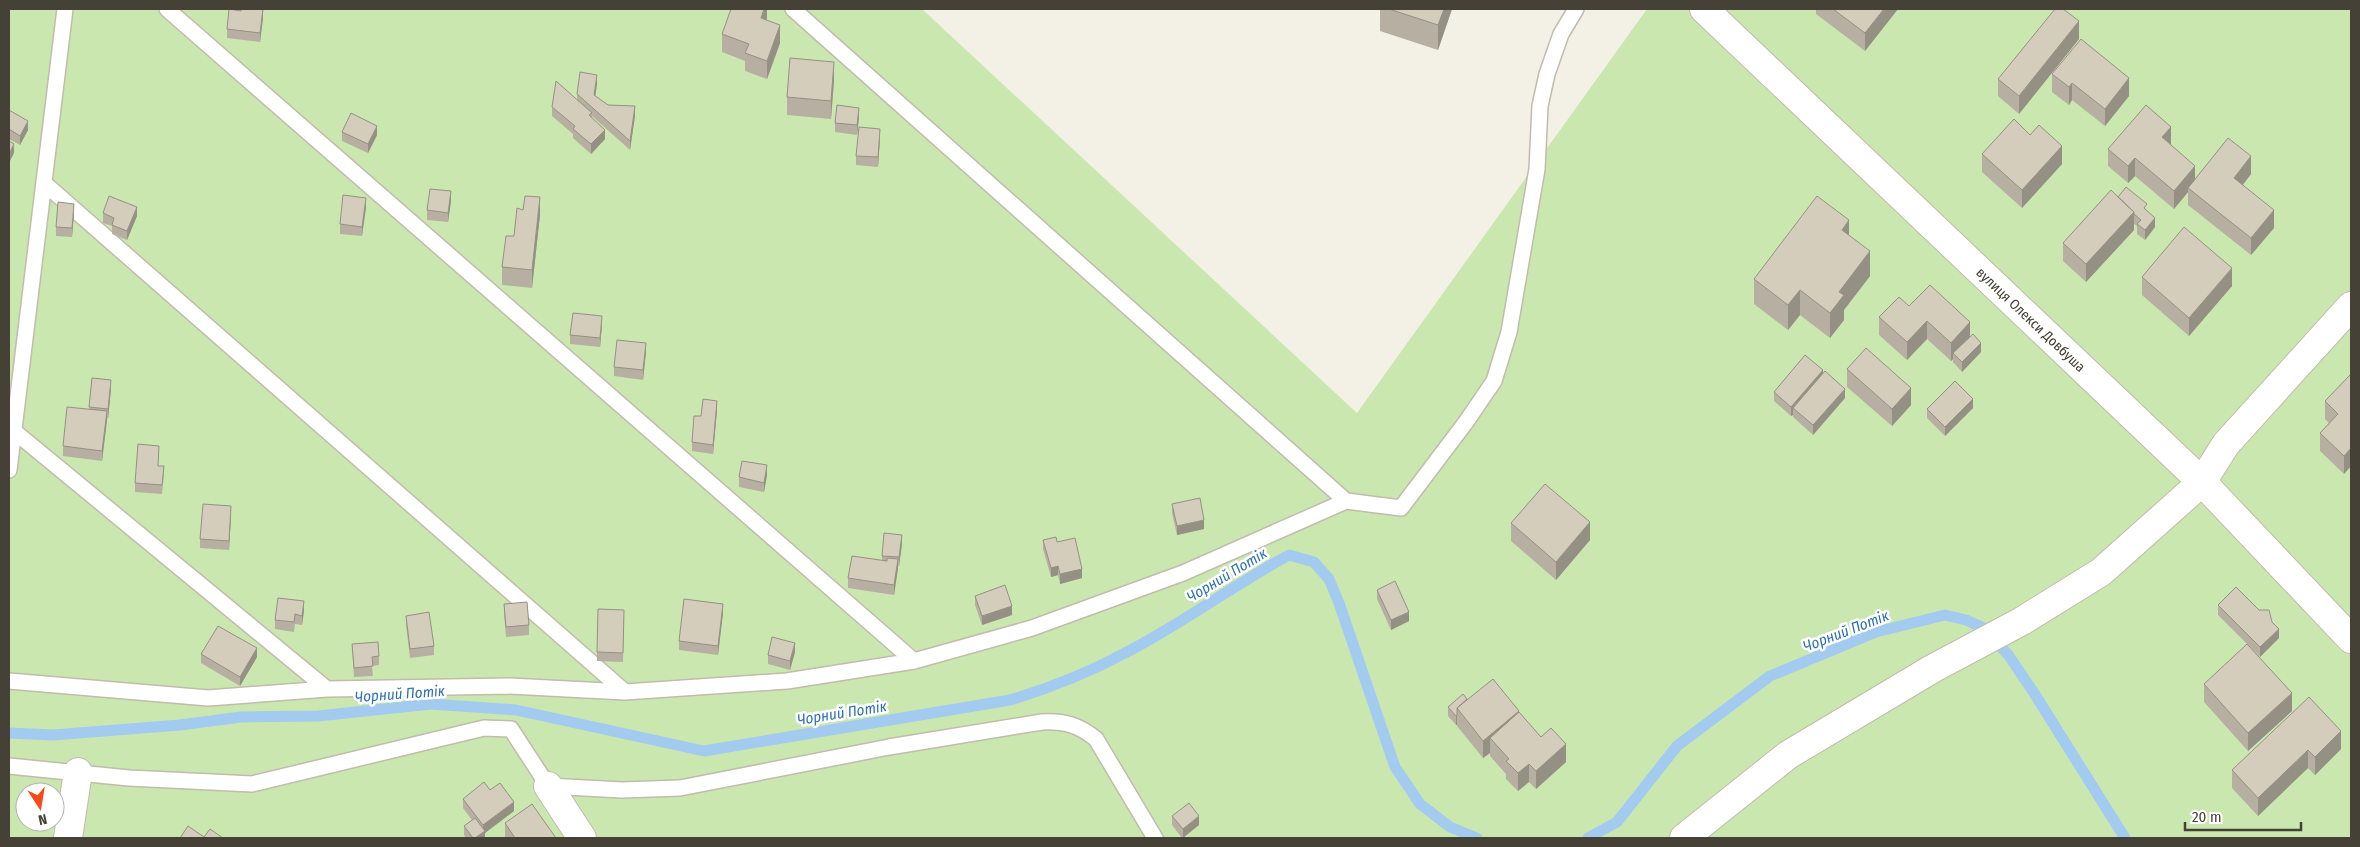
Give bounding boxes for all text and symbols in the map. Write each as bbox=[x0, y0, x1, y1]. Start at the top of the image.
street label: вулиця Олекси Довбуша bbox=[1973, 264, 2089, 376]
water label: Чорний Потік bbox=[1184, 544, 1270, 606]
water label: Чорний Потік bbox=[1801, 606, 1891, 656]
water label: Чорний Потік bbox=[354, 682, 446, 706]
water label: Чорний Потік bbox=[796, 697, 888, 729]
north arrow bbox=[15, 782, 65, 832]
scale bar bbox=[2185, 800, 2301, 832]
text: 20 m bbox=[2192, 808, 2222, 826]
text: N bbox=[37, 810, 48, 828]

